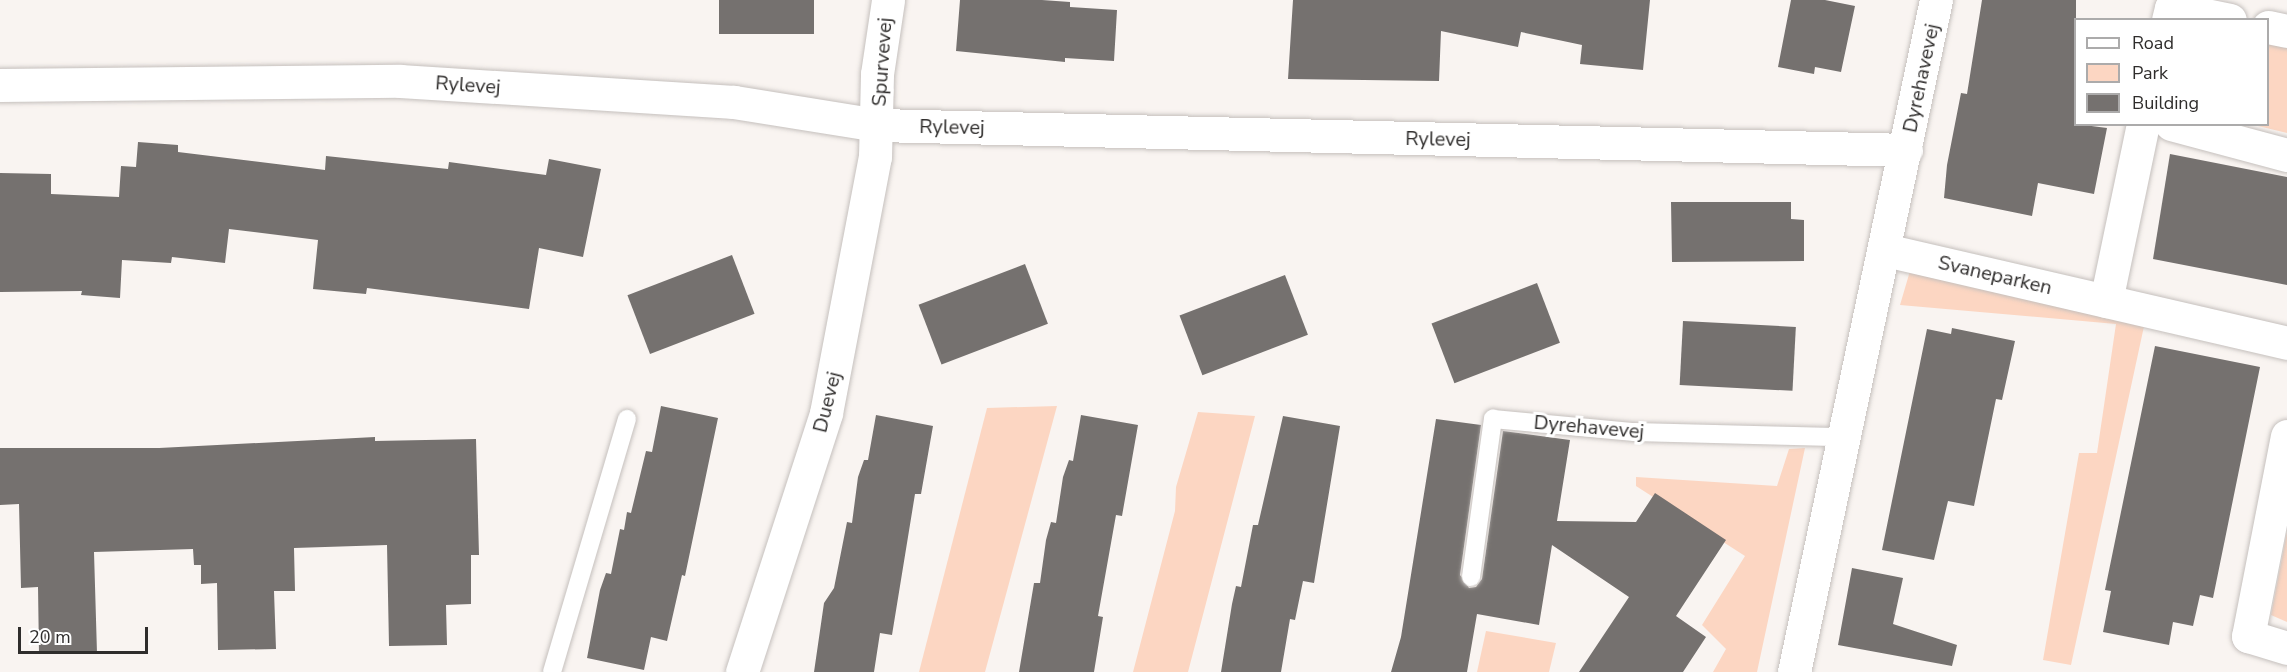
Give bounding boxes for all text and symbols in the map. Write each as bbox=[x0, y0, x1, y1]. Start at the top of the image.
street label: Spurvevej bbox=[867, 17, 897, 107]
legend bbox=[2074, 18, 2269, 126]
street label: Dyrehavevej bbox=[1898, 21, 1944, 135]
text: Road bbox=[2132, 31, 2174, 55]
text: Park bbox=[2132, 61, 2168, 85]
street label: Rylevej bbox=[434, 71, 502, 99]
text: Building bbox=[2132, 91, 2199, 115]
street label: Rylevej bbox=[919, 114, 985, 140]
street label: Rylevej bbox=[1405, 126, 1471, 152]
street label: Svaneparken bbox=[1936, 250, 2054, 300]
street label: Duevej bbox=[808, 369, 846, 435]
street label: Dyrehavevej bbox=[1533, 410, 1645, 444]
scale bar bbox=[21, 615, 152, 653]
text: 20 m bbox=[29, 625, 71, 649]

